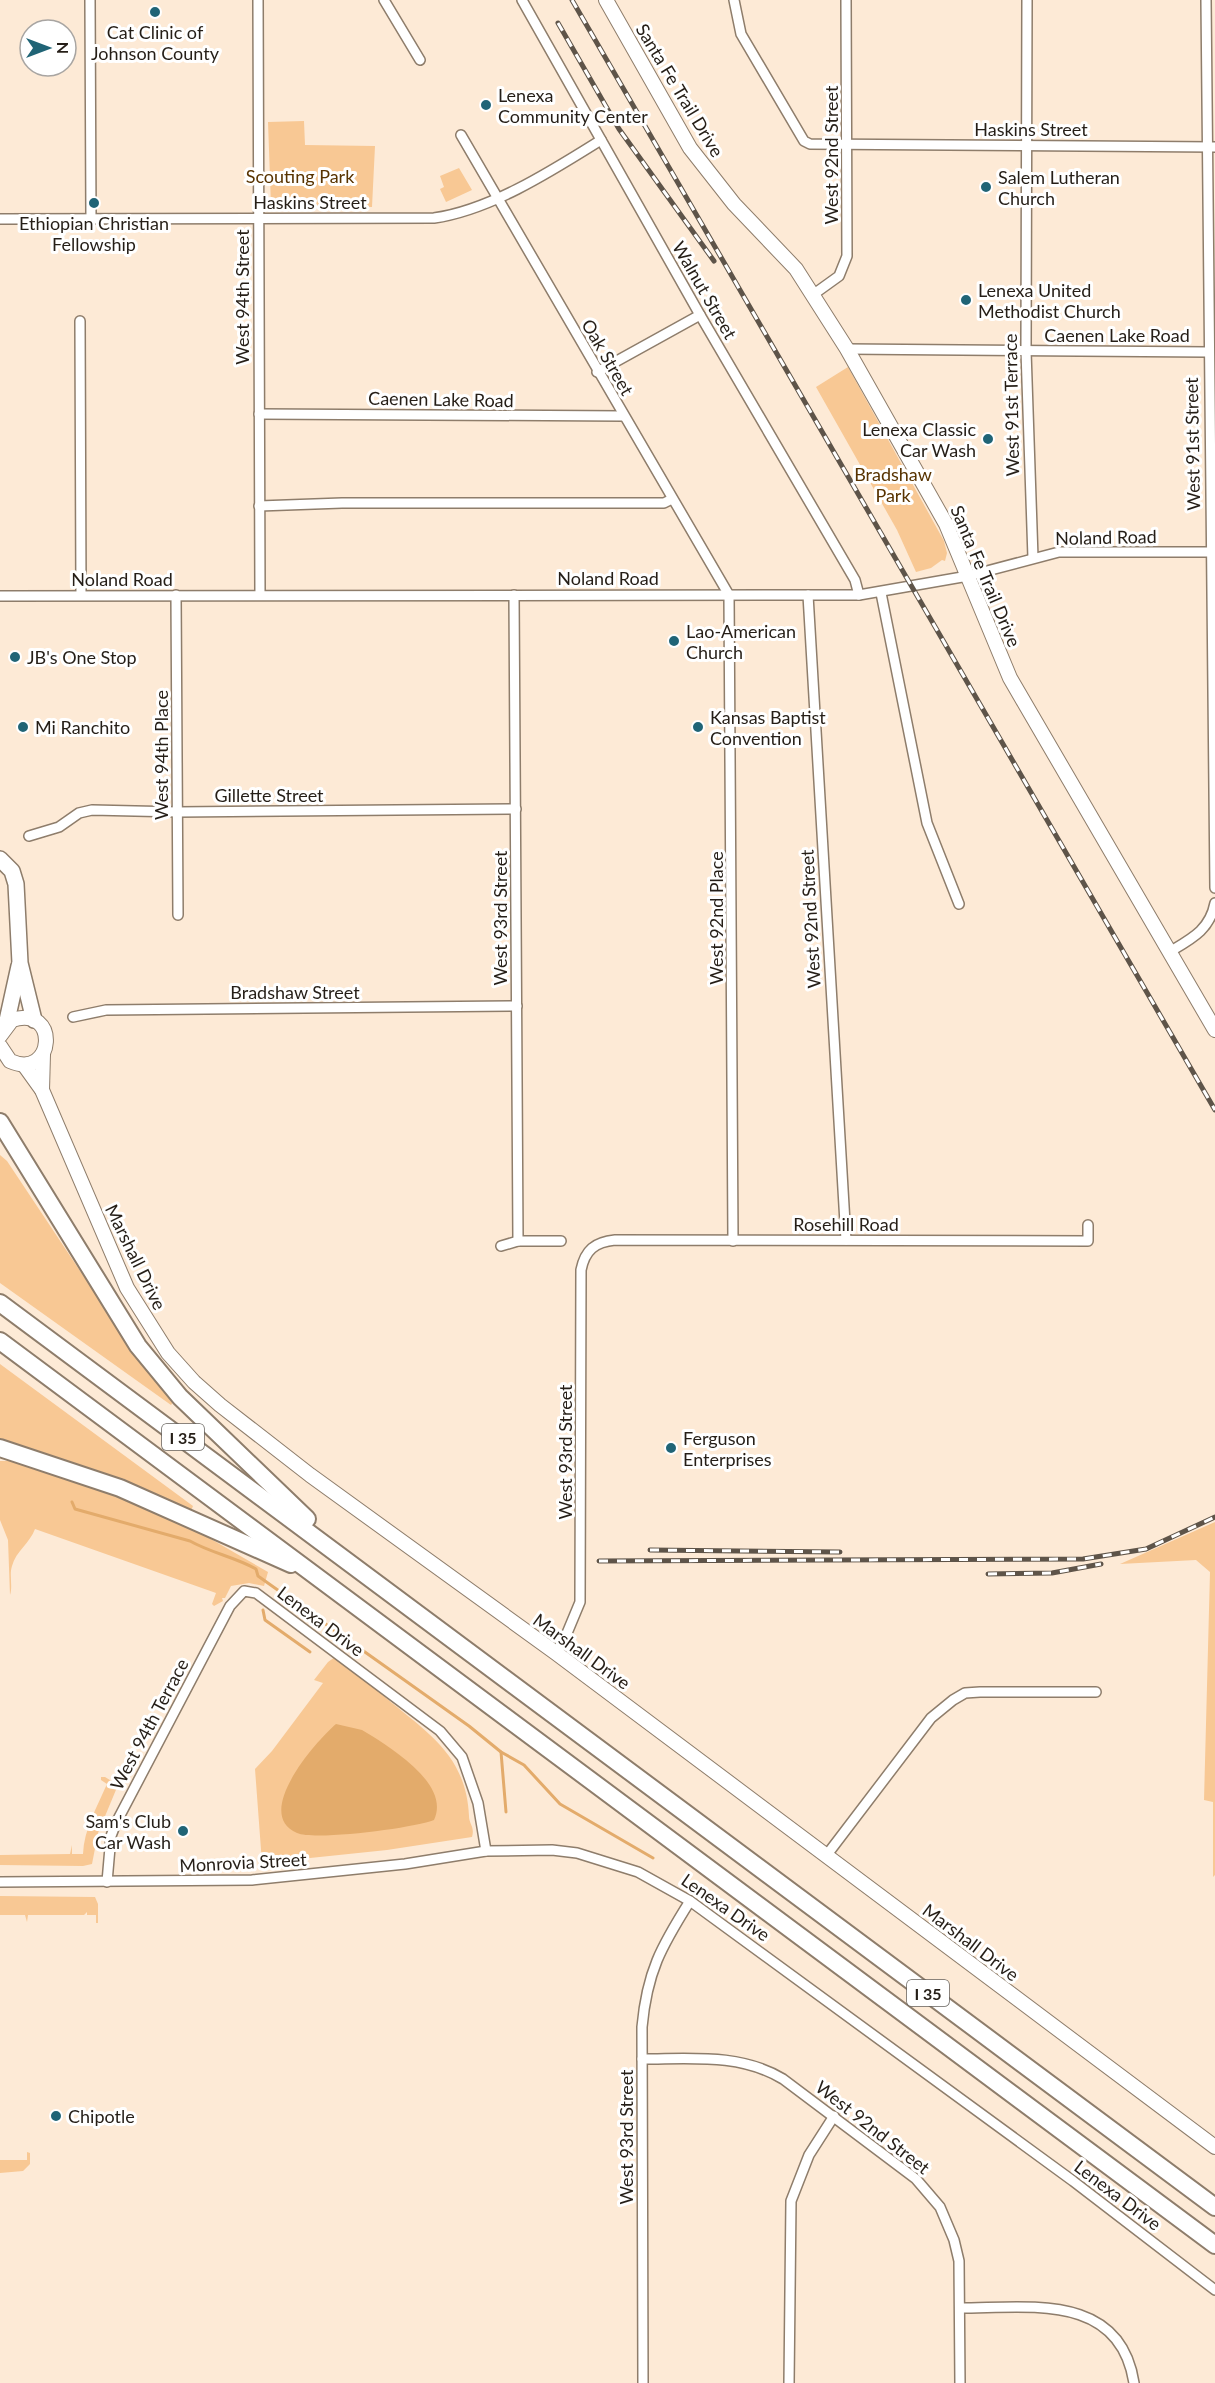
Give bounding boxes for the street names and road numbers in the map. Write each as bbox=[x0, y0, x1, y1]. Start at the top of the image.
street label: Santa Fe Trail Drive bbox=[632, 19, 728, 161]
street label: West 92nd Street bbox=[820, 85, 842, 225]
street label: Haskins Street bbox=[974, 118, 1088, 140]
street label: Haskins Street bbox=[253, 191, 367, 213]
street label: West 94th Street bbox=[231, 229, 253, 365]
street label: Walnut Street bbox=[668, 237, 742, 343]
street label: Oak Street bbox=[577, 315, 639, 399]
street label: Caenen Lake Road bbox=[1044, 324, 1190, 346]
street label: West 91st Terrace bbox=[999, 333, 1023, 477]
street label: West 91st Street bbox=[1180, 377, 1204, 511]
street label: Caenen Lake Road bbox=[368, 387, 514, 411]
street label: Santa Fe Trail Drive bbox=[946, 502, 1026, 650]
street label: Noland Road bbox=[1055, 525, 1157, 549]
street label: Noland Road bbox=[557, 567, 659, 589]
street label: Noland Road bbox=[71, 568, 173, 590]
street label: West 94th Place bbox=[150, 690, 172, 820]
street label: Gillette Street bbox=[214, 784, 324, 806]
street label: West 92nd Street bbox=[795, 848, 825, 989]
street label: West 93rd Street bbox=[489, 850, 511, 986]
street label: West 92nd Place bbox=[705, 851, 727, 985]
street label: Bradshaw Street bbox=[230, 981, 360, 1003]
street label: Marshall Drive bbox=[101, 1201, 171, 1313]
street label: Rosehill Road bbox=[793, 1213, 899, 1235]
street label: West 93rd Street bbox=[554, 1384, 576, 1520]
road number: I 35 bbox=[162, 1424, 204, 1450]
street label: Lenexa Drive bbox=[273, 1581, 369, 1661]
street label: Marshall Drive bbox=[529, 1608, 635, 1694]
street label: West 94th Terrace bbox=[105, 1655, 193, 1793]
street label: Monrovia Street bbox=[179, 1848, 308, 1876]
street label: Lenexa Drive bbox=[678, 1868, 774, 1946]
street label: Marshall Drive bbox=[919, 1899, 1023, 1985]
road number: I 35 bbox=[907, 1980, 949, 2006]
street label: West 93rd Street bbox=[615, 2069, 637, 2205]
street label: West 92nd Street bbox=[811, 2076, 935, 2179]
street label: Lenexa Drive bbox=[1070, 2155, 1166, 2235]

